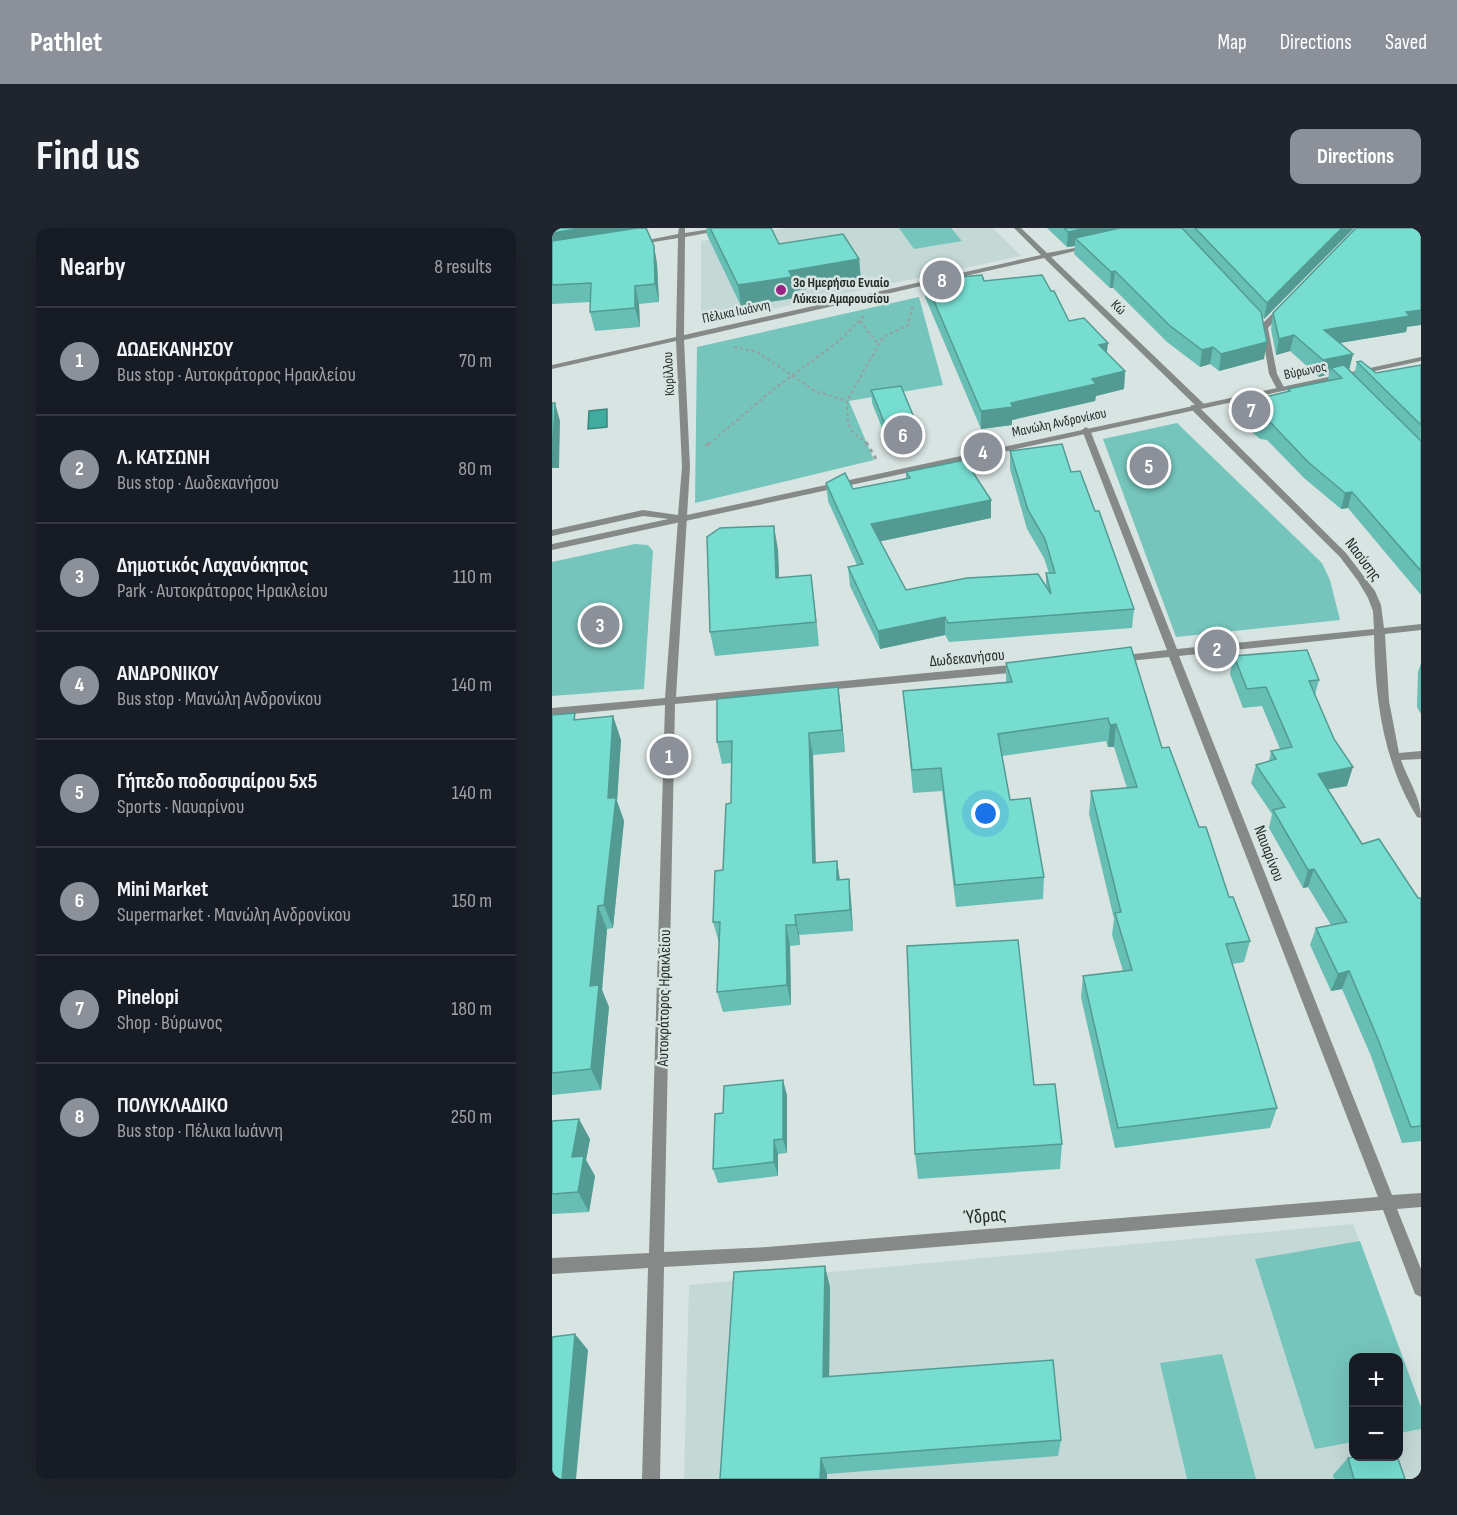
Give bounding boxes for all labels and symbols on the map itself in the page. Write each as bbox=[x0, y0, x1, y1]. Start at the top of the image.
pin: 8 bbox=[922, 257, 962, 302]
place label: 3ο Ημερήσιο Ενιαίο Λύκειο Αμαρουσίου bbox=[792, 274, 889, 307]
marker: 3ο Ημερήσιο Ενιαίο Λύκειο Αμαρουσίου bbox=[774, 283, 788, 297]
street label: Πέλικα Ιωάννη bbox=[701, 296, 772, 327]
street label: Κώ bbox=[1108, 296, 1130, 318]
street label: Κυρίλλου bbox=[659, 351, 678, 397]
street label: Βύρωνος bbox=[1282, 358, 1328, 383]
pin: 7 bbox=[1232, 388, 1270, 432]
street label: Μανώλη Ανδρονίκου bbox=[1010, 404, 1108, 441]
pin: 6 bbox=[884, 412, 922, 458]
pin: 4 bbox=[964, 430, 1002, 474]
pin: 5 bbox=[1130, 444, 1168, 488]
street label: Ναούσης bbox=[1340, 535, 1385, 585]
pin: 3 bbox=[580, 602, 620, 648]
pin: 2 bbox=[1198, 626, 1236, 672]
street label: Δωδεκανήσου bbox=[929, 646, 1006, 671]
pin: 1 bbox=[650, 734, 688, 778]
your location bbox=[971, 799, 1000, 828]
street label: Ναυαρίνου bbox=[1249, 823, 1288, 884]
street label: Αυτοκράτορος Ηρακλείου bbox=[654, 929, 675, 1068]
street label: Ύδρας bbox=[962, 1202, 1008, 1230]

